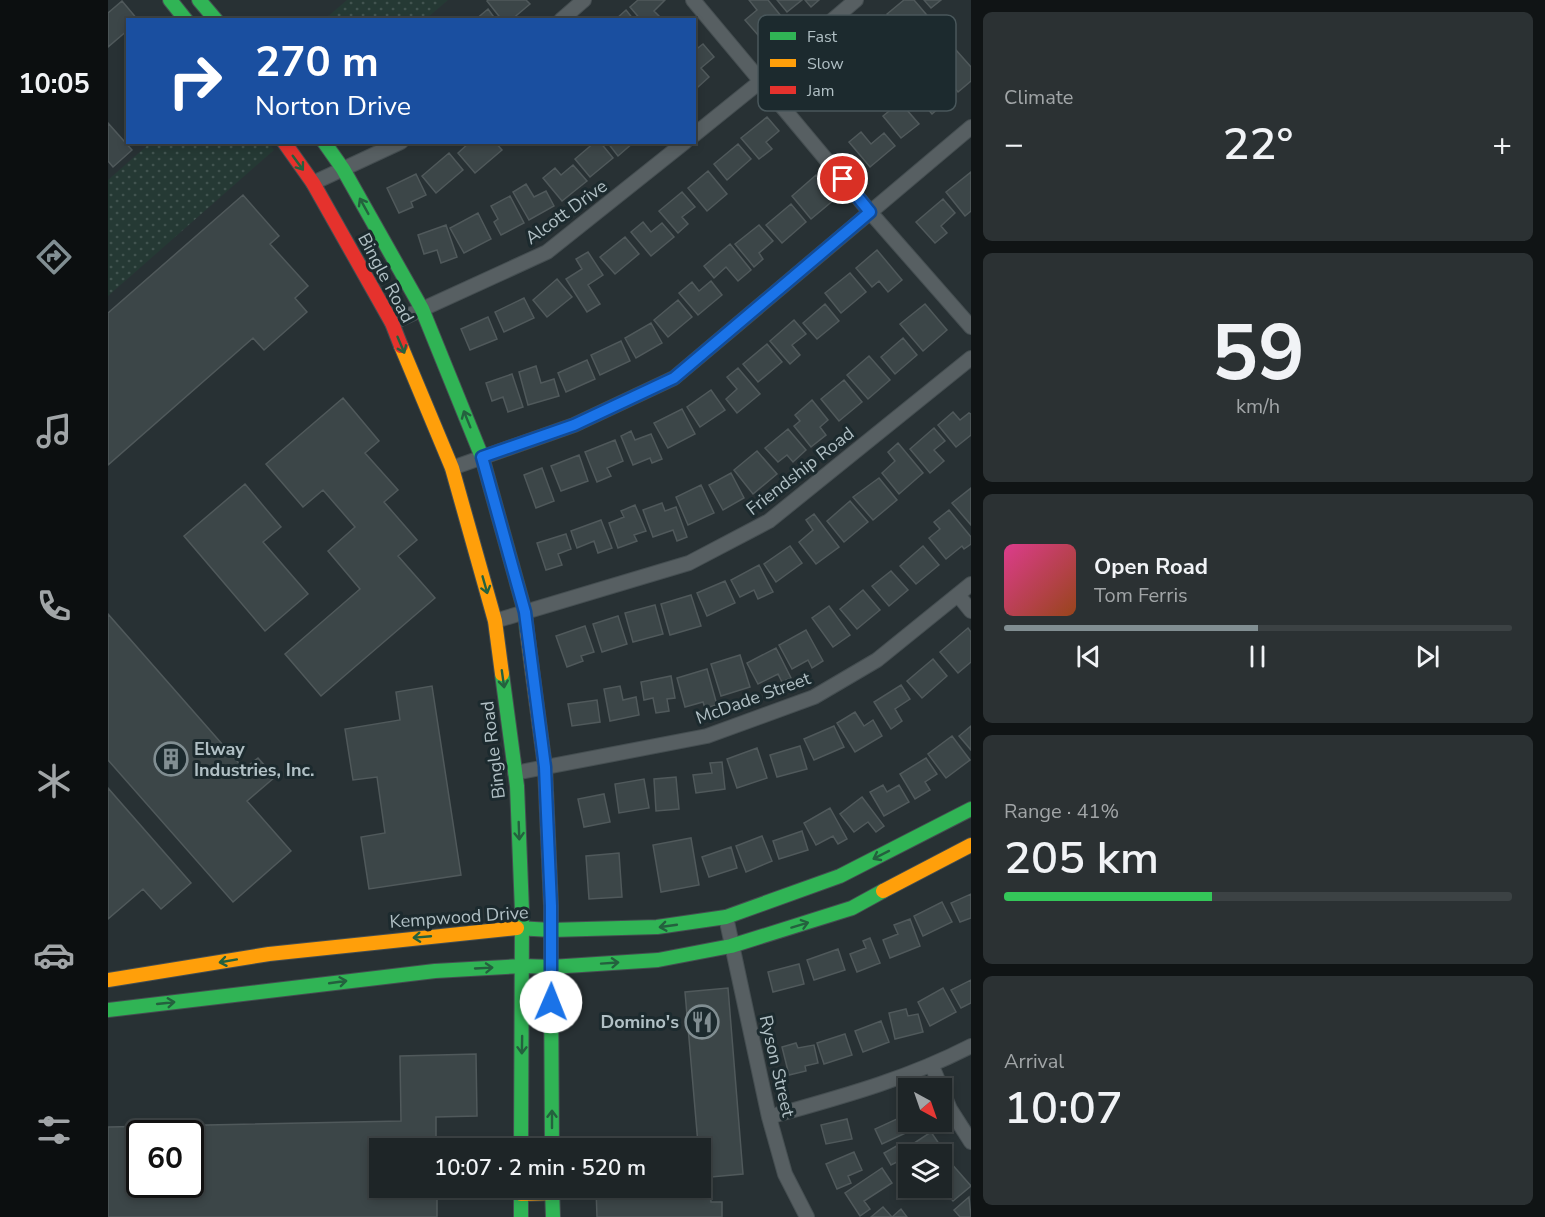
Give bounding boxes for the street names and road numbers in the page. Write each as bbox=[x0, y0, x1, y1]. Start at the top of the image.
street label: Alcott Drive bbox=[520, 174, 612, 250]
street label: Bingle Road bbox=[352, 229, 420, 327]
street label: Friendship Road bbox=[741, 421, 859, 521]
street label: McDade Street bbox=[692, 666, 814, 730]
street label: Bingle Road bbox=[475, 700, 511, 800]
street label: Kempwood Drive bbox=[389, 900, 529, 934]
street label: Ryson Street bbox=[754, 1013, 801, 1120]

